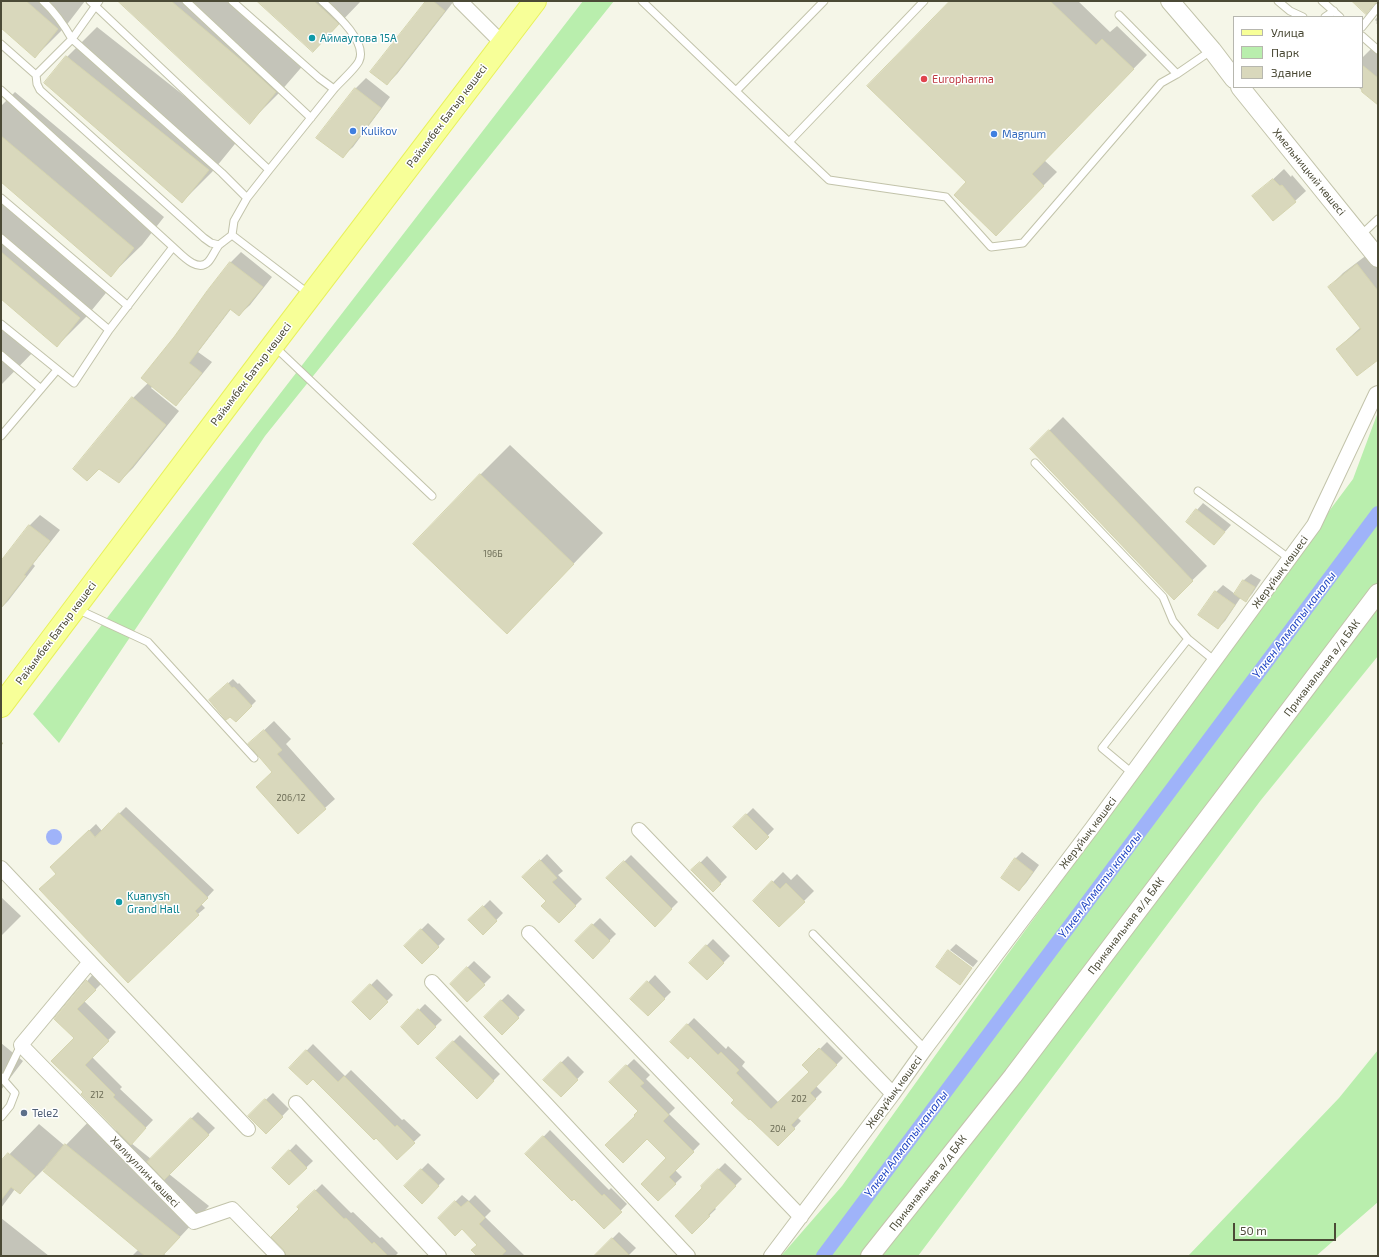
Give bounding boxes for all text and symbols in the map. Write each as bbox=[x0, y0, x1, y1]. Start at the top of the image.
legend bbox=[1233, 16, 1363, 88]
text: Улица bbox=[1271, 25, 1304, 39]
place label: Аймаутова 15А bbox=[320, 31, 397, 45]
marker: Аймаутова 15А bbox=[307, 33, 317, 43]
text: Парк bbox=[1271, 45, 1299, 59]
street label: Райымбек Батыр көшесі bbox=[404, 62, 490, 170]
text: Здание bbox=[1271, 65, 1312, 79]
place label: Europharma bbox=[932, 72, 994, 86]
marker: Europharma bbox=[919, 74, 929, 84]
place label: Kulikov bbox=[361, 124, 397, 138]
marker: Kulikov bbox=[348, 126, 358, 136]
street label: Хмельницкий көшесі bbox=[1270, 126, 1348, 218]
place label: Magnum bbox=[1002, 127, 1046, 141]
marker: Magnum bbox=[989, 129, 999, 139]
street label: Райымбек Батыр көшесі bbox=[208, 320, 294, 428]
street label: Жерұйық көшесі bbox=[1249, 533, 1311, 611]
house number: 196Б bbox=[483, 549, 503, 559]
water label: Үлкен Алматы каналы bbox=[1249, 569, 1339, 681]
street label: Райымбек Батыр көшесі bbox=[13, 579, 99, 687]
street label: Приканальная а/д БАК bbox=[1281, 617, 1363, 719]
house number: 206/12 bbox=[277, 793, 305, 803]
street label: Жерұйық көшесі bbox=[1057, 794, 1119, 872]
water label: Үлкен Алматы каналы bbox=[1055, 829, 1145, 941]
street label: Приканальная а/д БАК bbox=[1085, 875, 1167, 977]
place label: Kuanysh Grand Hall bbox=[127, 889, 179, 915]
marker: Kuanysh Grand Hall bbox=[114, 897, 124, 907]
street label: Жерұйық көшесі bbox=[863, 1053, 925, 1131]
water label: Үлкен Алматы каналы bbox=[861, 1088, 951, 1200]
house number: 212 bbox=[90, 1090, 104, 1100]
house number: 202 bbox=[791, 1094, 807, 1104]
place label: Tele2 bbox=[32, 1106, 58, 1120]
marker: Tele2 bbox=[19, 1108, 29, 1118]
house number: 204 bbox=[770, 1124, 786, 1134]
street label: Приканальная а/д БАК bbox=[886, 1132, 970, 1234]
street label: Халиуллин көшесі bbox=[108, 1134, 182, 1210]
scale bar bbox=[1235, 1215, 1338, 1241]
text: 50 m bbox=[1240, 1223, 1267, 1237]

